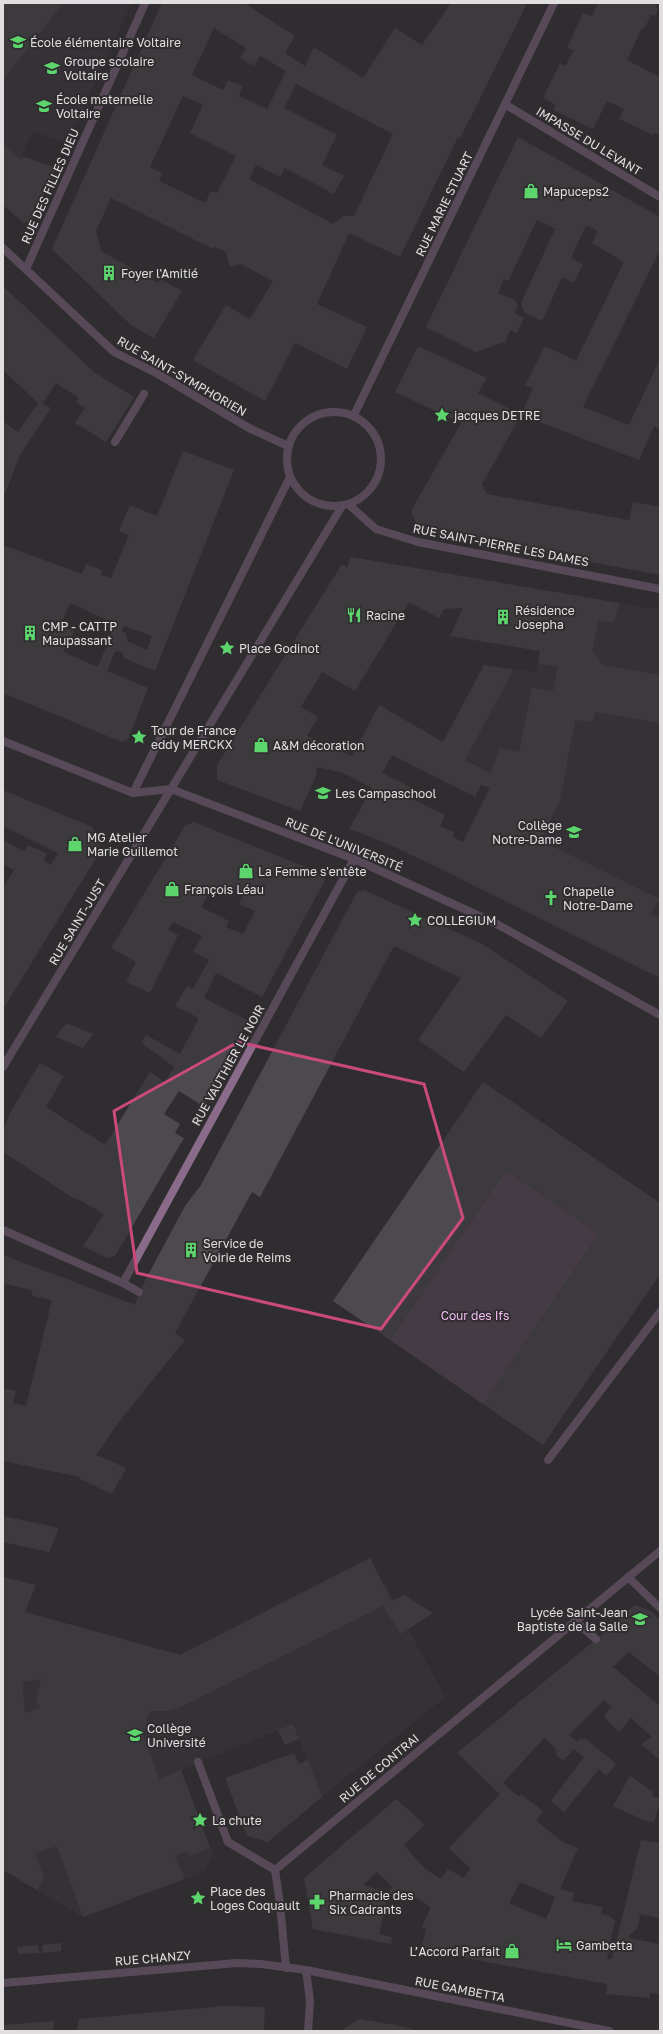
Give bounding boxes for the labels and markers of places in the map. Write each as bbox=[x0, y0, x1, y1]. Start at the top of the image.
school or university icon: École élémentaire Voltaire bbox=[9, 33, 27, 51]
place label: École élémentaire Voltaire bbox=[30, 35, 181, 50]
place label: Groupe scolaire Voltaire bbox=[64, 54, 154, 83]
school or university icon: Groupe scolaire Voltaire bbox=[43, 59, 61, 77]
place label: École maternelle Voltaire bbox=[56, 92, 153, 121]
school or university icon: École maternelle Voltaire bbox=[35, 97, 53, 115]
shop icon: Mapuceps2 bbox=[522, 182, 540, 200]
place label: Mapuceps2 bbox=[543, 184, 609, 199]
building icon: Foyer l'Amitié bbox=[100, 264, 118, 282]
place label: Foyer l'Amitié bbox=[121, 266, 198, 281]
place icon: jacques DETRE bbox=[433, 406, 451, 424]
place label: jacques DETRE bbox=[453, 408, 540, 423]
place label: Résidence Josepha bbox=[515, 603, 575, 632]
restaurant icon: Racine bbox=[345, 606, 363, 624]
place label: Racine bbox=[366, 608, 405, 623]
building icon: Résidence Josepha bbox=[494, 608, 512, 626]
place label: CMP - CATTP Maupassant bbox=[42, 619, 117, 648]
building icon: CMP - CATTP Maupassant bbox=[21, 624, 39, 642]
place icon: Place Godinot bbox=[218, 639, 236, 657]
place label: Place Godinot bbox=[239, 641, 320, 656]
place label: Tour de France eddy MERCKX bbox=[151, 723, 236, 752]
place icon: Tour de France eddy MERCKX bbox=[130, 728, 148, 746]
shop icon: A&M décoration bbox=[252, 736, 270, 754]
place label: A&M décoration bbox=[273, 738, 364, 753]
school or university icon: Les Campaschool bbox=[314, 784, 332, 802]
place label: Les Campaschool bbox=[335, 786, 436, 801]
place label: Collège Notre-Dame bbox=[492, 818, 562, 847]
school or university icon: Collège Notre-Dame bbox=[565, 823, 583, 841]
place label: MG Atelier Marie Guillemot bbox=[87, 830, 178, 859]
shop icon: MG Atelier Marie Guillemot bbox=[66, 835, 84, 853]
shop icon: La Femme s'entête bbox=[237, 862, 255, 880]
place label: La Femme s'entête bbox=[258, 864, 367, 879]
shop icon: François Léau bbox=[163, 880, 181, 898]
place label: François Léau bbox=[184, 882, 264, 897]
place label: Chapelle Notre-Dame bbox=[563, 884, 633, 913]
church icon: Chapelle Notre-Dame bbox=[542, 889, 560, 907]
place icon: COLLEGIUM bbox=[406, 911, 424, 929]
place label: COLLEGIUM bbox=[427, 913, 496, 928]
place label: Service de Voirie de Reims bbox=[203, 1236, 291, 1265]
building icon: Service de Voirie de Reims bbox=[182, 1241, 200, 1259]
place label: Lycée Saint-Jean Baptiste de la Salle bbox=[517, 1605, 628, 1634]
school or university icon: Lycée Saint-Jean Baptiste de la Salle bbox=[631, 1610, 649, 1628]
place label: Collège Université bbox=[147, 1721, 206, 1750]
school or university icon: Collège Université bbox=[126, 1726, 144, 1744]
place icon: La chute bbox=[191, 1811, 209, 1829]
place label: La chute bbox=[212, 1813, 262, 1828]
place label: Place des Loges Coquault bbox=[210, 1884, 300, 1913]
place label: Pharmacie des Six Cadrants bbox=[329, 1888, 414, 1917]
place icon: Place des Loges Coquault bbox=[189, 1889, 207, 1907]
pharmacy icon: Pharmacie des Six Cadrants bbox=[308, 1893, 326, 1911]
hotel icon: Gambetta bbox=[555, 1936, 573, 1954]
place label: Gambetta bbox=[576, 1938, 632, 1953]
shop icon: L’Accord Parfait bbox=[503, 1942, 521, 1960]
place label: L’Accord Parfait bbox=[409, 1944, 500, 1959]

